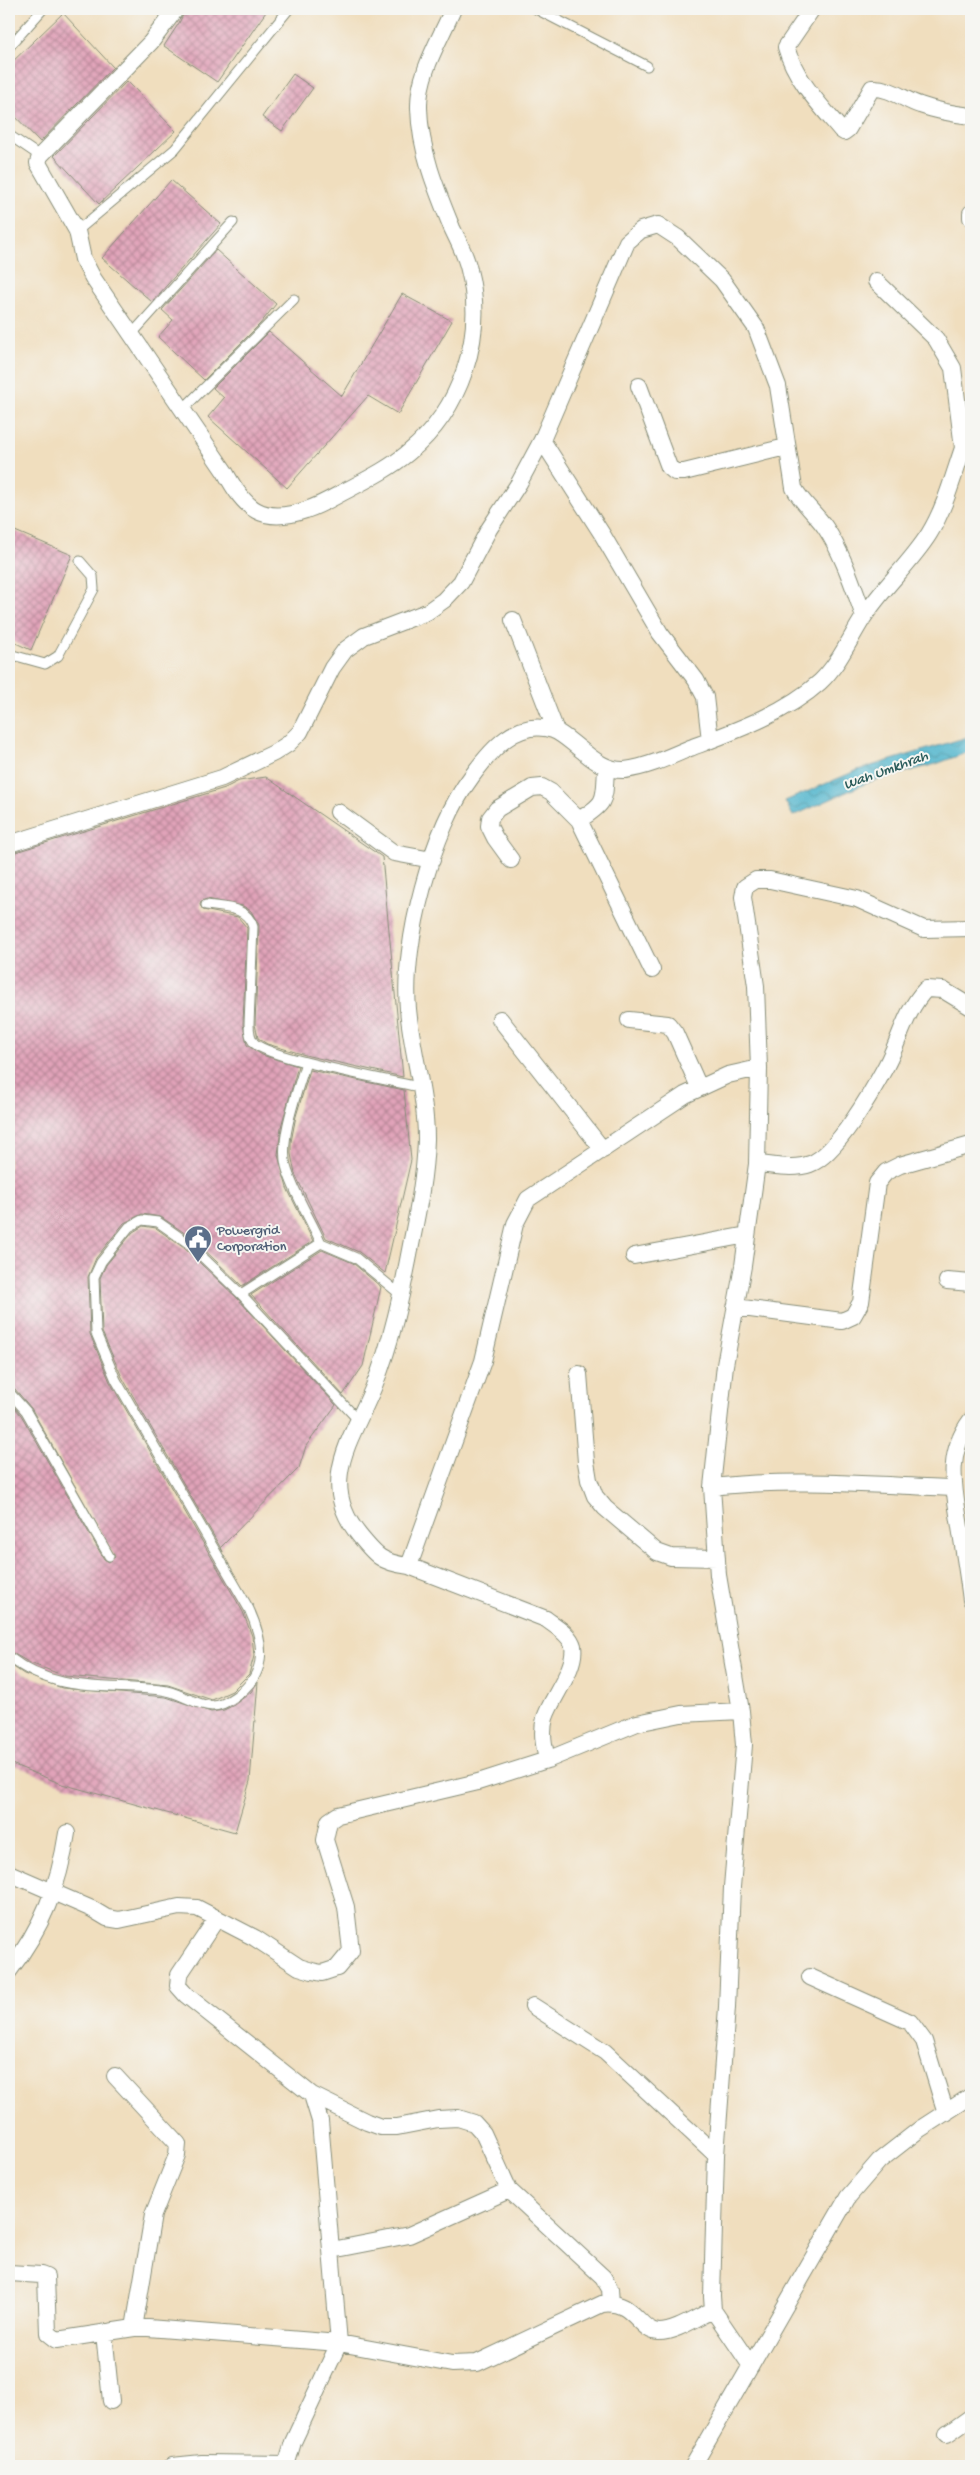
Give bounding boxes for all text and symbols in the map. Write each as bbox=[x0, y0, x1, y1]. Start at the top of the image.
water label: Wah Umkhrah bbox=[841, 747, 932, 795]
place label: Powergrid Corporation bbox=[216, 1223, 287, 1256]
public building icon: Powergrid Corporation bbox=[183, 1224, 213, 1263]

